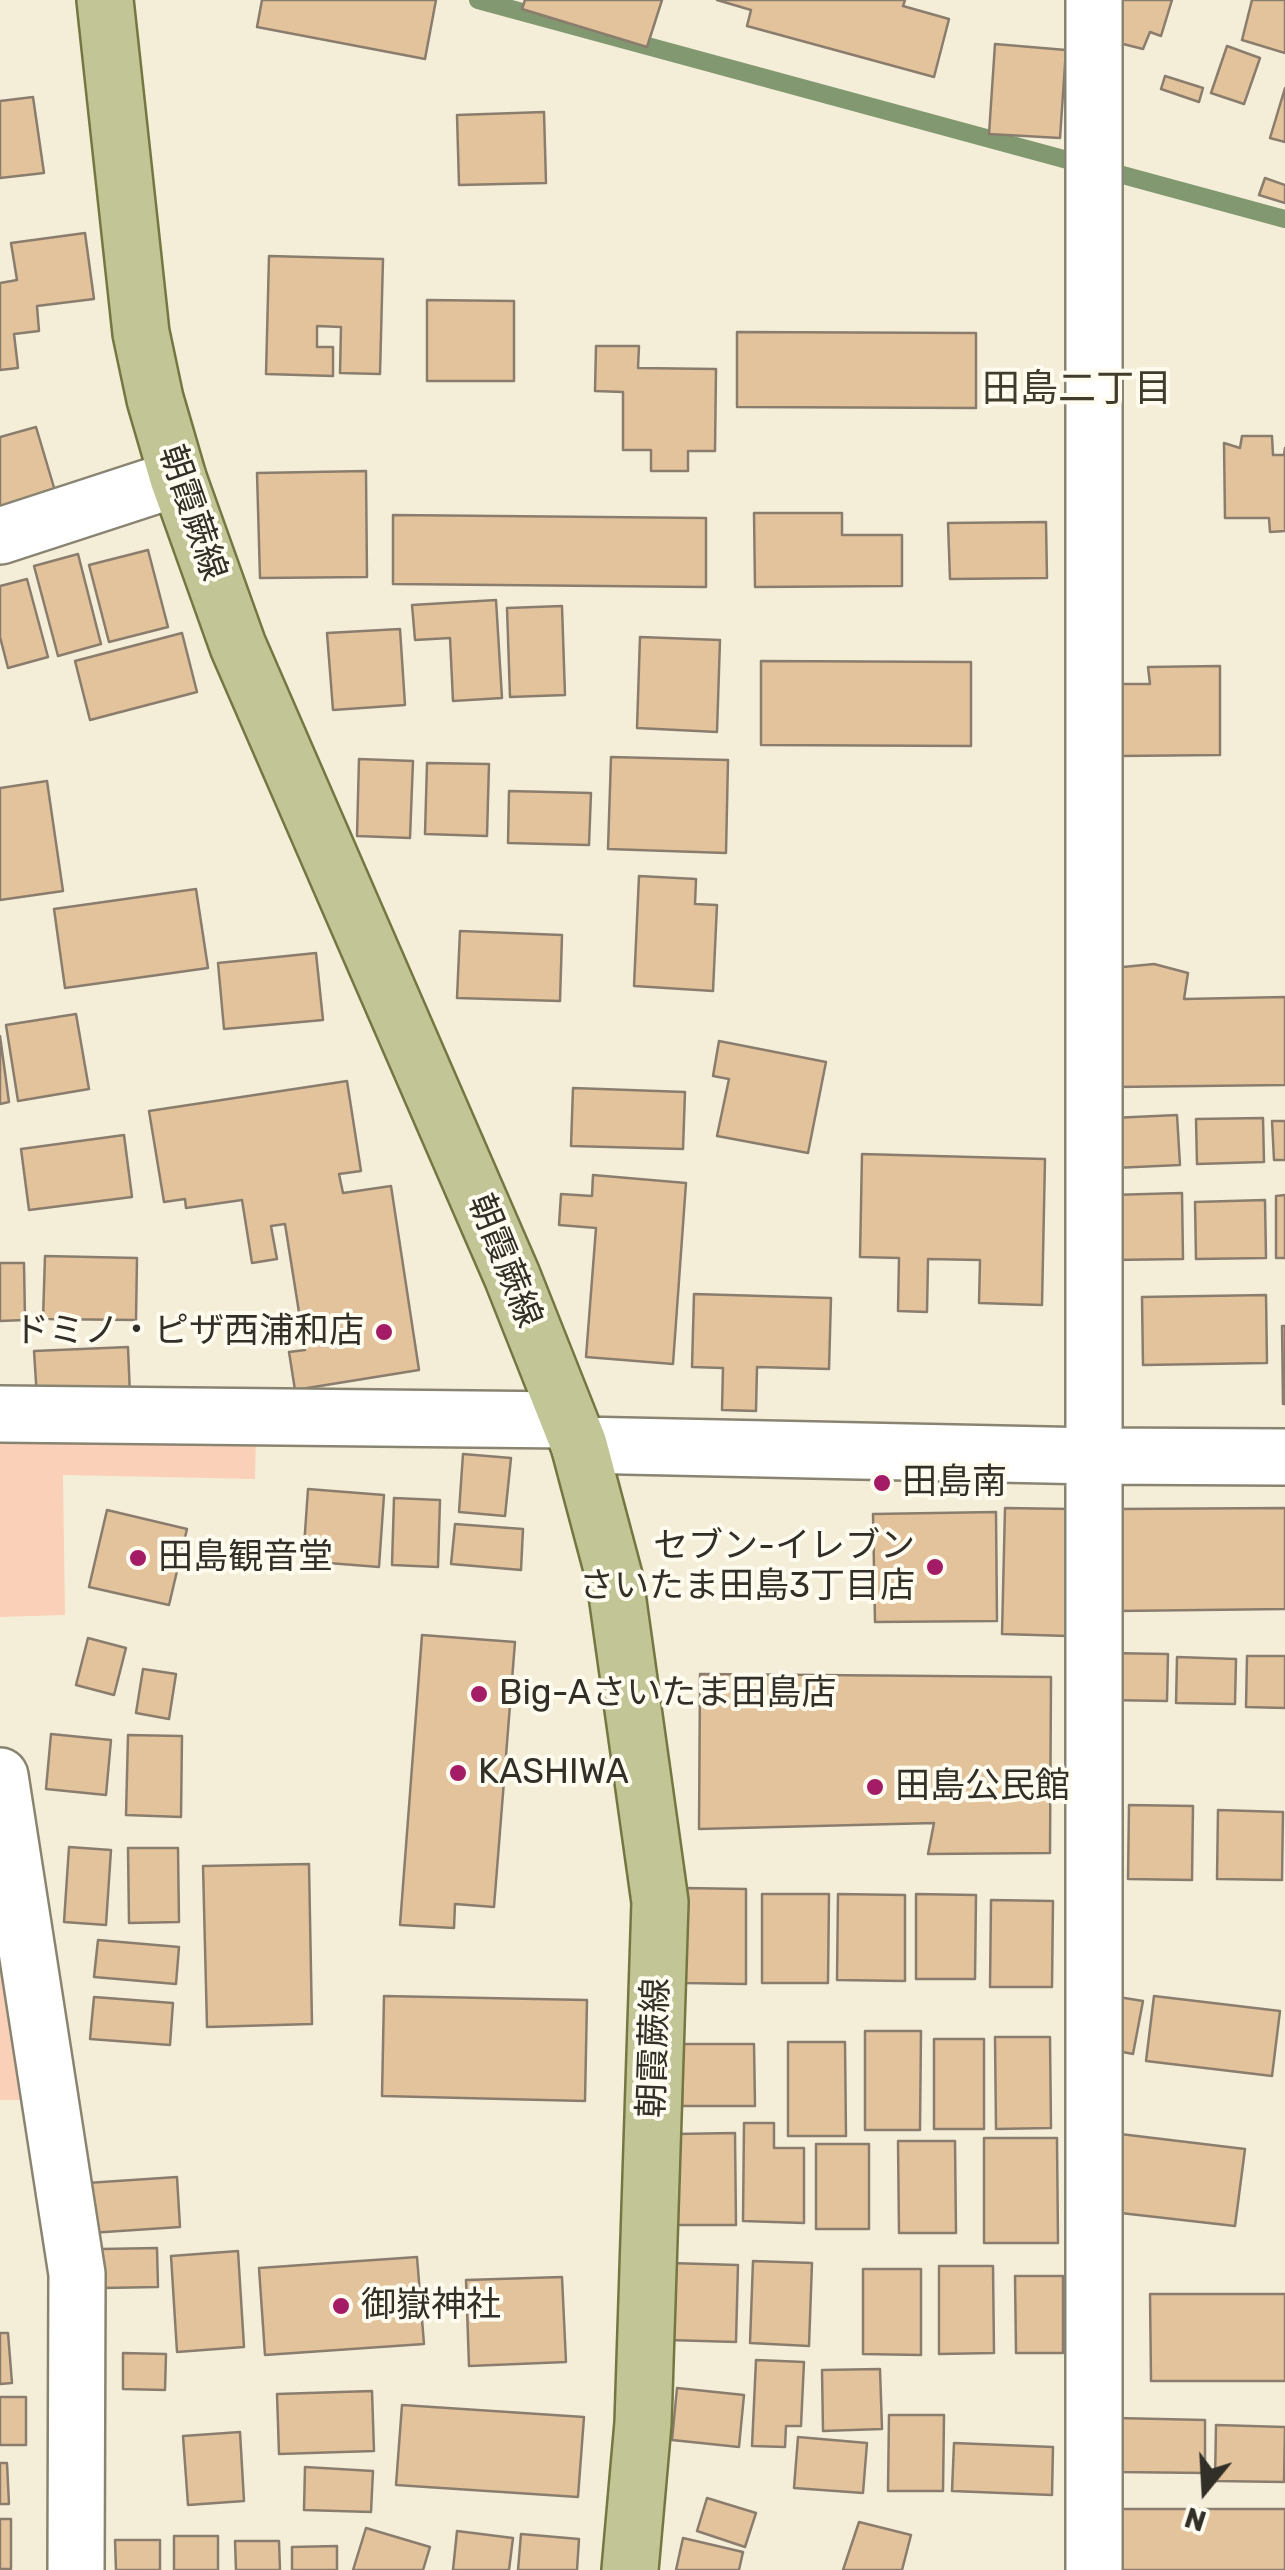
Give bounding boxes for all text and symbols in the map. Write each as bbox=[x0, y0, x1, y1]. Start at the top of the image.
district label: 田島二丁目 bbox=[982, 367, 1172, 413]
street label: 朝霞蕨線 bbox=[149, 440, 235, 586]
street label: 朝霞蕨線 bbox=[458, 1188, 550, 1334]
place label: ドミノ・ピザ西浦和店 bbox=[14, 1311, 364, 1353]
marker: ドミノ・ピザ西浦和店 bbox=[373, 1321, 395, 1343]
place label: 田島南 bbox=[902, 1462, 1007, 1504]
marker: 田島南 bbox=[871, 1472, 893, 1494]
place label: セブン-イレブン さいたま田島3丁目店 bbox=[579, 1526, 915, 1608]
place label: 田島観音堂 bbox=[158, 1537, 333, 1579]
marker: 田島観音堂 bbox=[127, 1547, 149, 1569]
marker: セブン-イレブン さいたま田島3丁目店 bbox=[924, 1556, 946, 1578]
place label: Big-Aさいたま田島店 bbox=[499, 1673, 836, 1715]
marker: Big-Aさいたま田島店 bbox=[468, 1683, 490, 1705]
place label: KASHIWA bbox=[478, 1752, 629, 1794]
marker: KASHIWA bbox=[447, 1762, 469, 1784]
place label: 田島公民館 bbox=[895, 1766, 1070, 1808]
marker: 田島公民館 bbox=[864, 1776, 886, 1798]
street label: 朝霞蕨線 bbox=[632, 1977, 678, 2119]
place label: 御嶽神社 bbox=[361, 2285, 501, 2327]
marker: 御嶽神社 bbox=[330, 2295, 352, 2317]
north arrow bbox=[1155, 2440, 1255, 2540]
text: N bbox=[1181, 2500, 1210, 2538]

